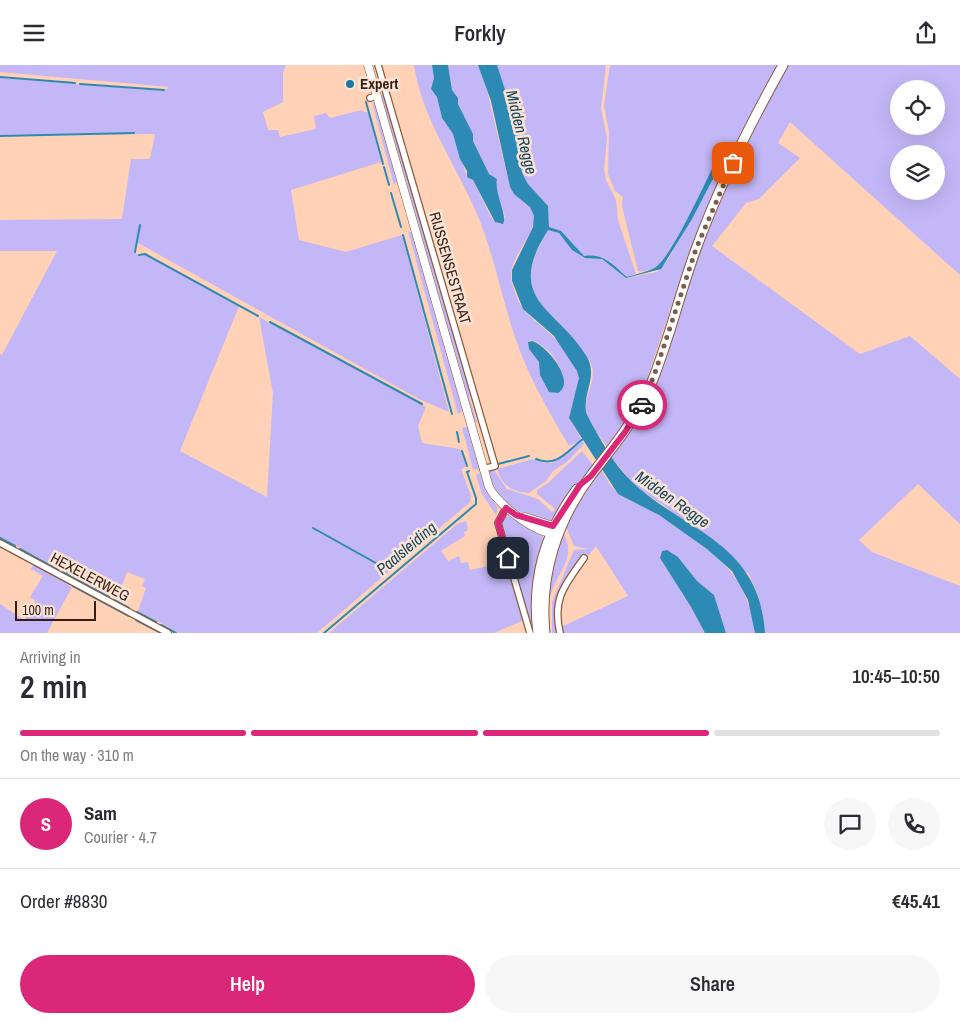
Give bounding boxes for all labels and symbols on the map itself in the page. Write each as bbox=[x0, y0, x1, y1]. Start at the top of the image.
place label: Expert bbox=[360, 73, 398, 94]
marker: Expert bbox=[344, 78, 356, 90]
water label: Midden Regge bbox=[501, 88, 543, 176]
pin bbox=[712, 142, 754, 184]
street label: RIJSSENSESTRAAT bbox=[424, 209, 477, 327]
courier bbox=[617, 380, 667, 430]
water label: Midden Regge bbox=[631, 465, 715, 533]
water label: Paalsleiding bbox=[371, 516, 441, 580]
pin bbox=[487, 537, 529, 579]
street label: HEXELERWEG bbox=[47, 547, 133, 606]
scale bar bbox=[15, 598, 96, 621]

